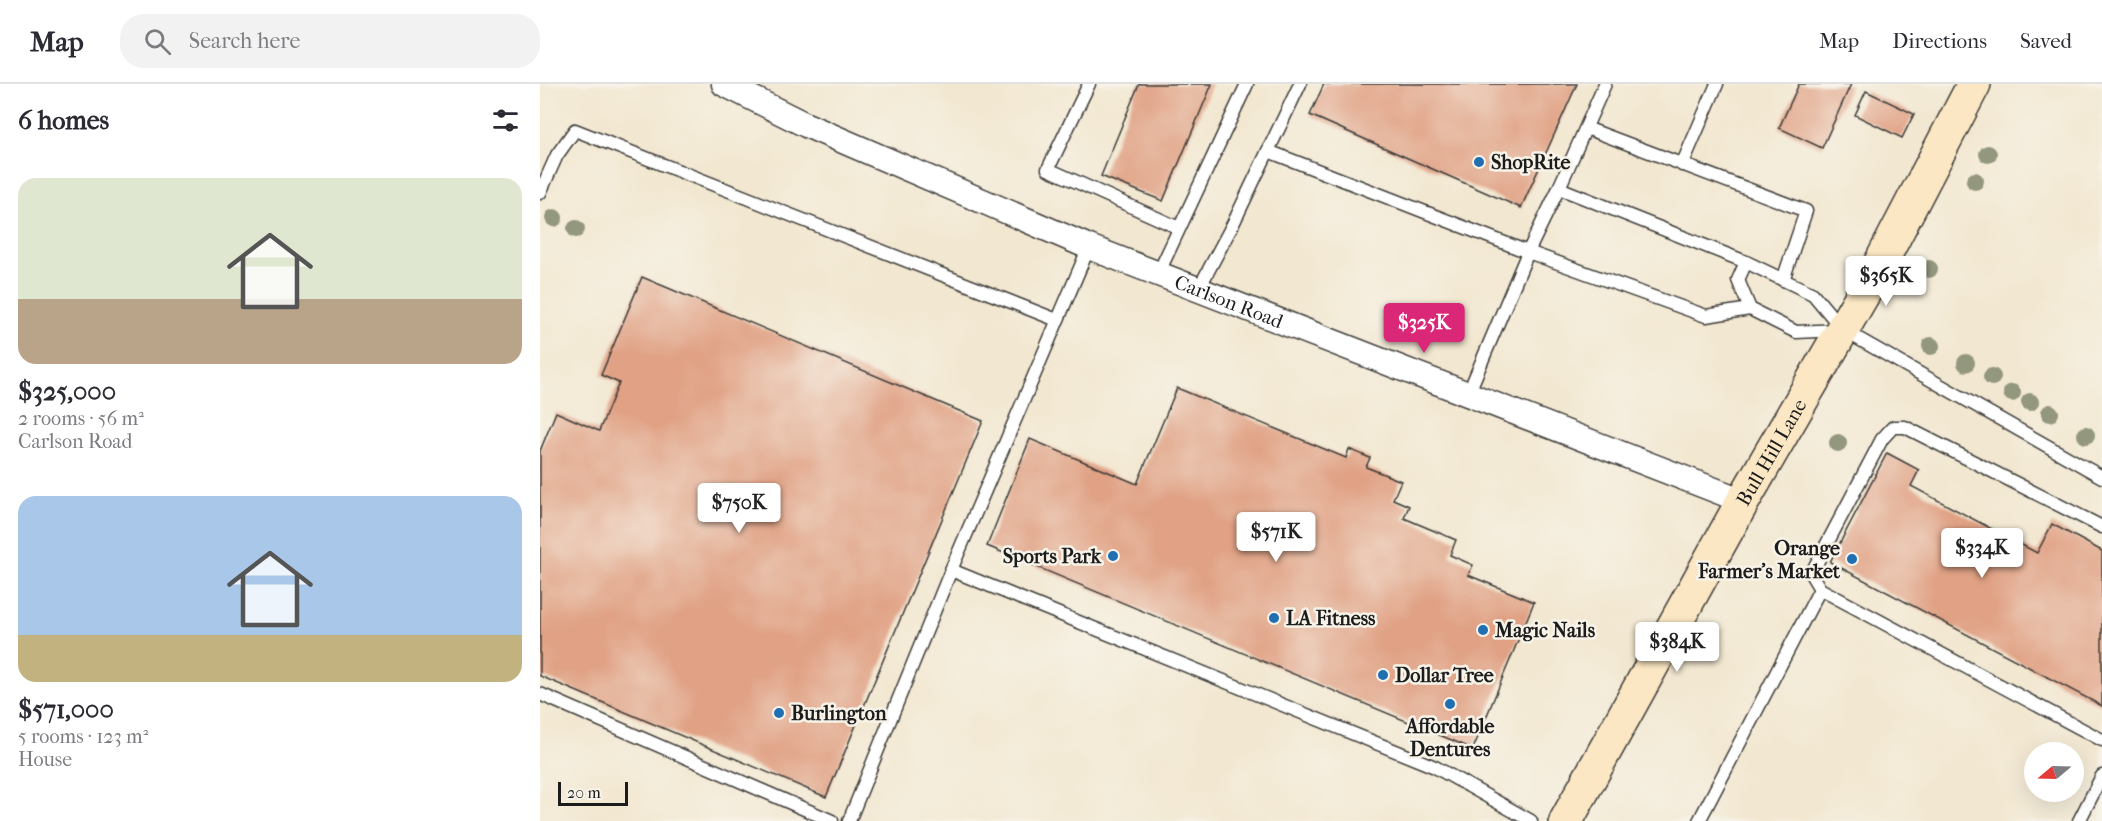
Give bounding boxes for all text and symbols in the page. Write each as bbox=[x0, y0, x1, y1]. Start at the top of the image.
search box bbox=[120, 14, 540, 68]
text: Map bbox=[30, 25, 84, 58]
icon: search bbox=[141, 25, 174, 58]
text: Search here bbox=[189, 28, 300, 54]
text: Map bbox=[1819, 29, 1859, 53]
text: Directions bbox=[1892, 29, 1987, 53]
text: Saved bbox=[2020, 29, 2072, 53]
icon: filters bbox=[489, 104, 522, 137]
text: 6 homes bbox=[18, 105, 109, 136]
place label: ShopRite bbox=[1491, 151, 1571, 174]
marker: ShopRite bbox=[1472, 155, 1486, 169]
icon: home bbox=[216, 217, 324, 325]
pin: $365K bbox=[1844, 256, 1928, 307]
text: $365K bbox=[1859, 264, 1913, 287]
street label: Carlson Road bbox=[1171, 270, 1287, 334]
pin: $325K bbox=[1382, 303, 1466, 354]
text: $325K bbox=[1398, 311, 1450, 334]
text: $325,000 bbox=[18, 376, 116, 407]
street label: Bull Hill Lane bbox=[1732, 395, 1812, 510]
text: 2 rooms · 56 m² bbox=[18, 407, 144, 430]
text: Carlson Road bbox=[18, 430, 132, 453]
pin: $750K bbox=[697, 483, 781, 534]
text: $750K bbox=[712, 491, 766, 514]
pin: $571K bbox=[1234, 512, 1318, 563]
text: $571K bbox=[1251, 520, 1301, 543]
pin: $334K bbox=[1940, 528, 2024, 579]
icon: home bbox=[216, 535, 324, 643]
text: $334K bbox=[1955, 536, 2009, 559]
place label: Orange Farmer's Market bbox=[1697, 537, 1841, 583]
place label: Sports Park bbox=[1003, 545, 1102, 568]
marker: Sports Park bbox=[1106, 549, 1120, 563]
marker: Orange Farmer's Market bbox=[1845, 552, 1859, 566]
place label: LA Fitness bbox=[1286, 607, 1376, 630]
marker: LA Fitness bbox=[1267, 611, 1281, 625]
place label: Magic Nails bbox=[1494, 619, 1596, 642]
pin: $384K bbox=[1635, 622, 1719, 673]
marker: Magic Nails bbox=[1476, 623, 1490, 637]
text: $384K bbox=[1649, 630, 1705, 653]
place label: Dollar Tree bbox=[1395, 664, 1494, 687]
marker: Dollar Tree bbox=[1376, 668, 1390, 682]
text: $571,000 bbox=[18, 694, 114, 725]
marker: Affordable Dentures bbox=[1443, 697, 1457, 711]
place label: Burlington bbox=[791, 702, 887, 725]
marker: Burlington bbox=[772, 706, 786, 720]
place label: Affordable Dentures bbox=[1404, 715, 1494, 761]
text: 5 rooms · 123 m² bbox=[18, 725, 148, 748]
north arrow bbox=[2024, 742, 2084, 802]
map controls bbox=[2024, 742, 2084, 802]
text: House bbox=[18, 748, 72, 771]
scale bar bbox=[558, 779, 628, 806]
text: 20 m bbox=[567, 783, 601, 802]

